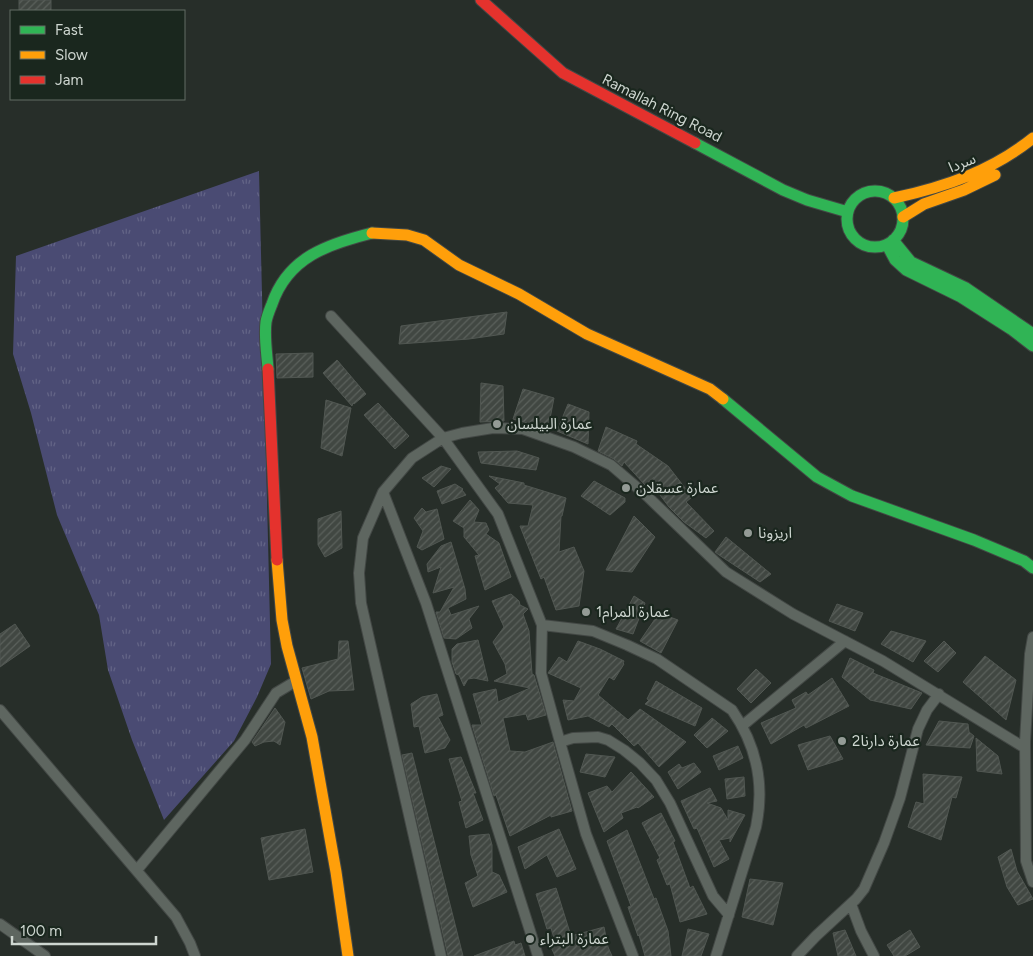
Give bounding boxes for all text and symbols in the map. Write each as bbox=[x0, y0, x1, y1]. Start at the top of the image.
legend bbox=[10, 10, 185, 100]
text: Fast bbox=[55, 21, 84, 39]
text: Slow bbox=[55, 46, 88, 64]
street label: Ramallah Ring Road bbox=[599, 70, 725, 146]
text: Jam bbox=[55, 71, 83, 89]
street label: سردا bbox=[946, 149, 979, 177]
place label: عمارة البيلسان bbox=[507, 415, 593, 433]
marker: عمارة البيلسان bbox=[491, 418, 503, 430]
place label: عمارة عسقلان bbox=[636, 479, 719, 497]
marker: عمارة عسقلان bbox=[620, 482, 632, 494]
place label: اريزونا bbox=[758, 524, 792, 542]
marker: اريزونا bbox=[742, 527, 754, 539]
place label: عمارة المرام1 bbox=[596, 603, 670, 623]
marker: عمارة المرام1 bbox=[580, 606, 592, 618]
place label: عمارة دارنا2 bbox=[852, 732, 920, 750]
marker: عمارة دارنا2 bbox=[836, 735, 848, 747]
scale bar bbox=[12, 914, 156, 946]
text: 100 m bbox=[20, 922, 62, 940]
place label: عمارة البتراء bbox=[540, 930, 609, 948]
marker: عمارة البتراء bbox=[524, 933, 536, 945]

